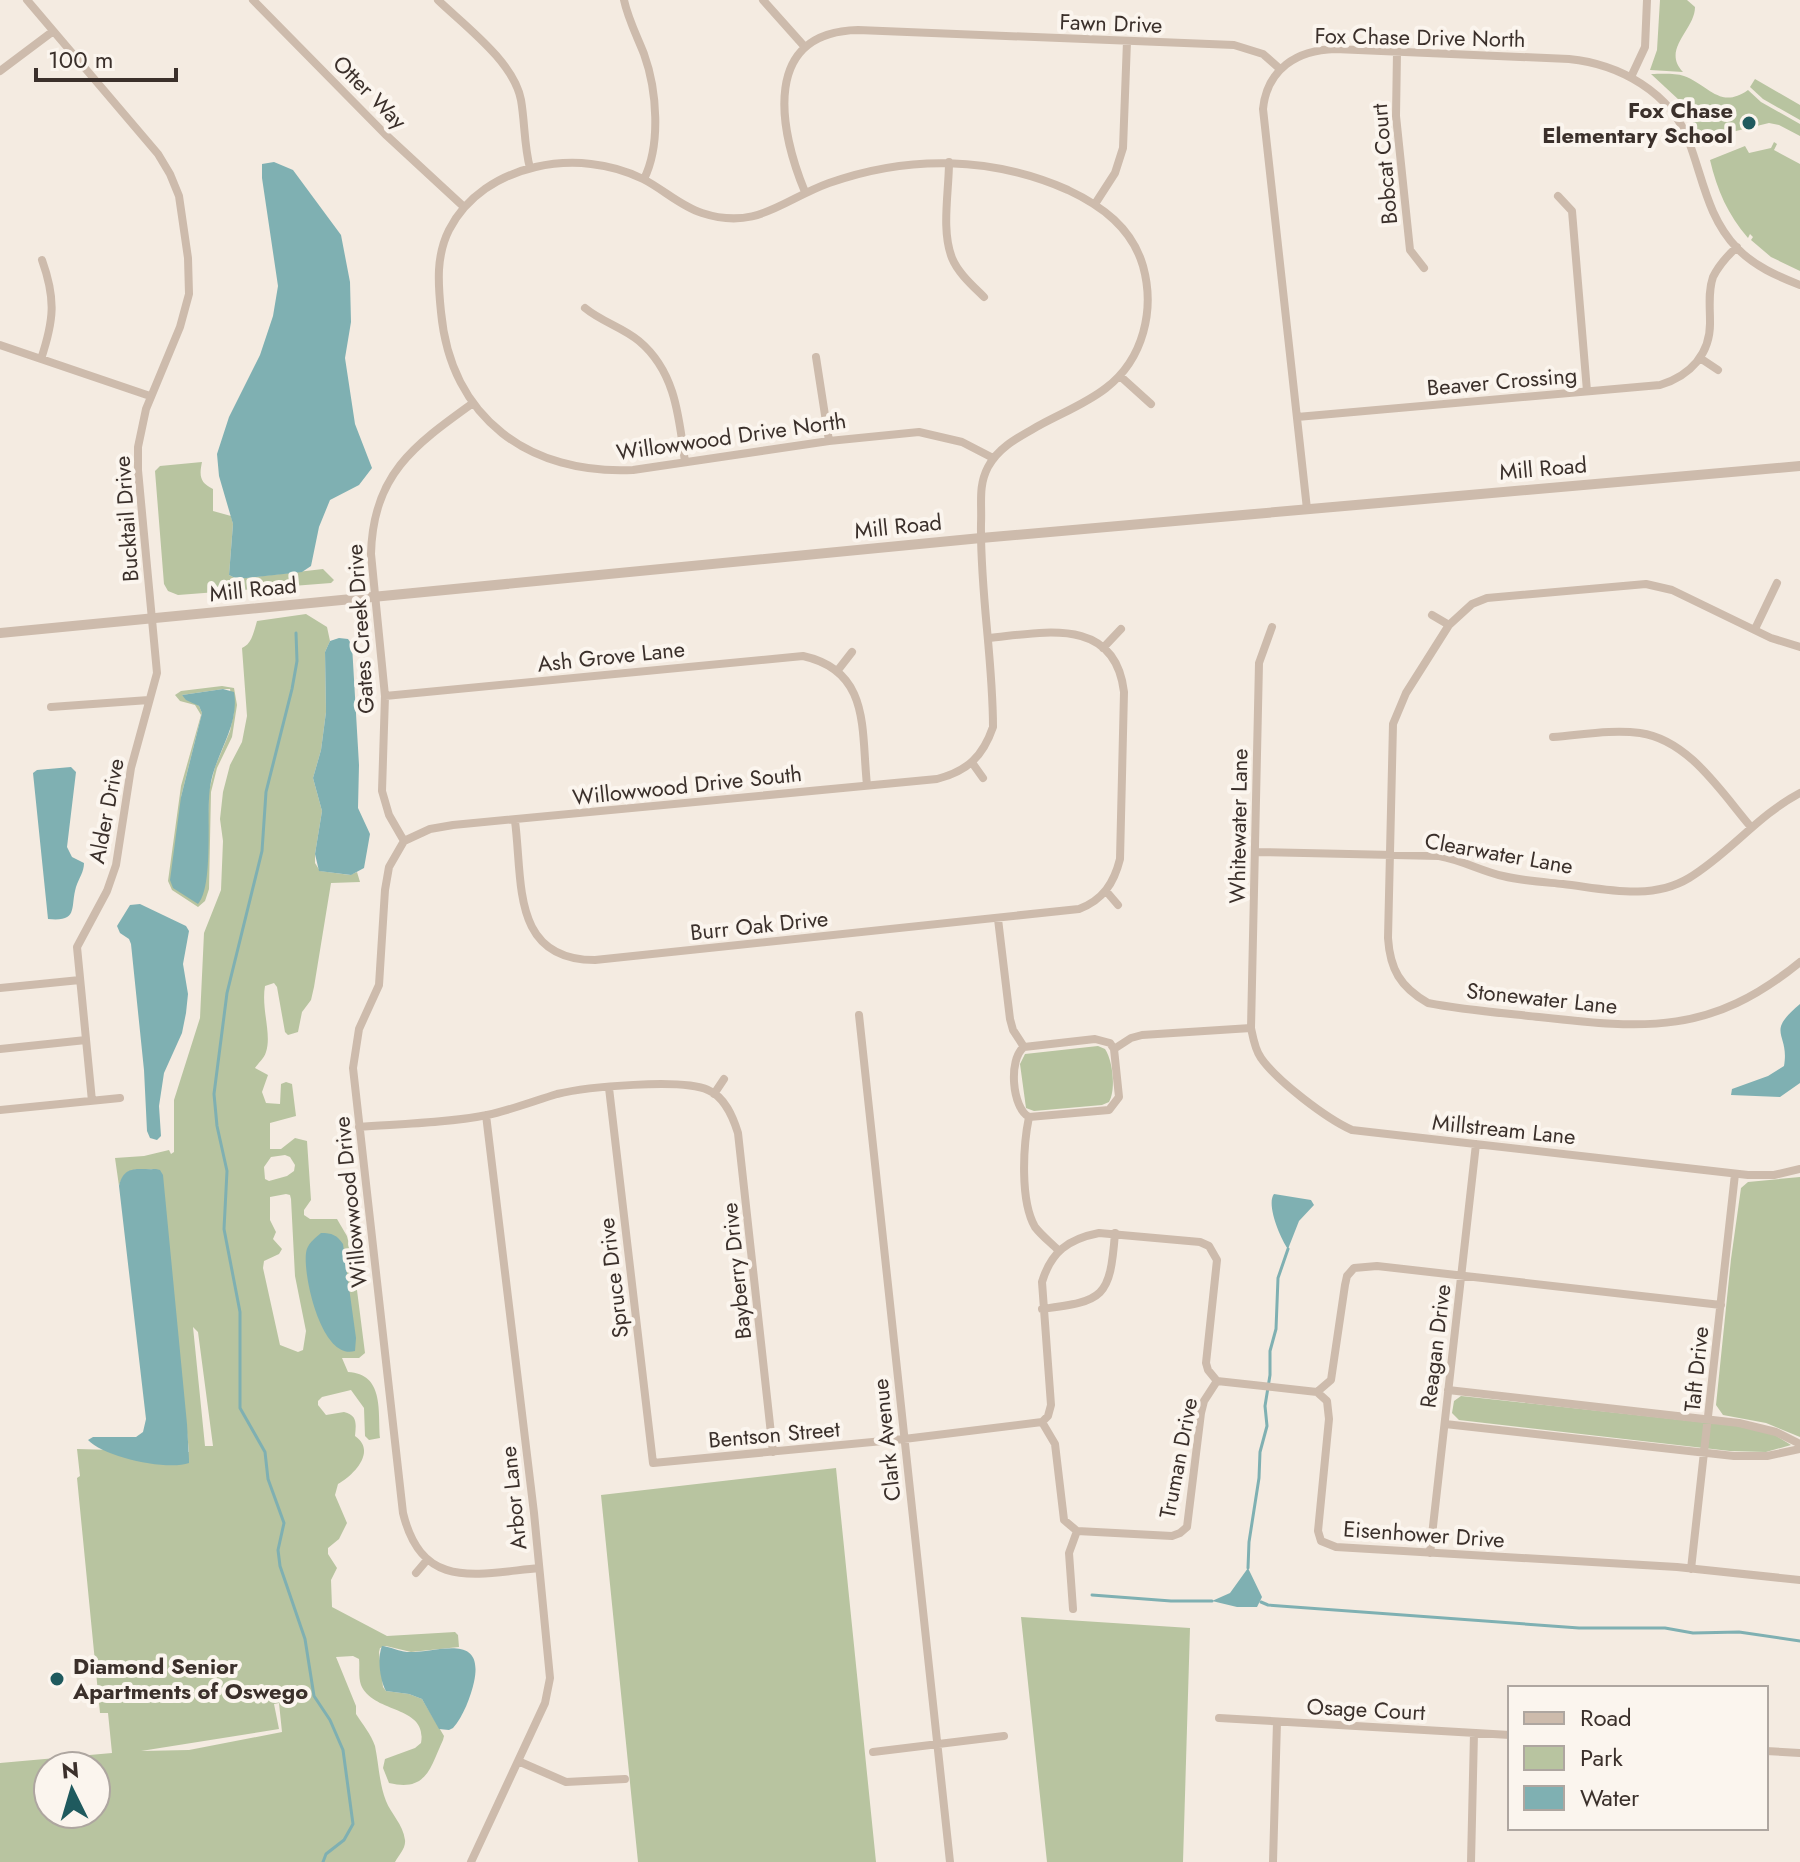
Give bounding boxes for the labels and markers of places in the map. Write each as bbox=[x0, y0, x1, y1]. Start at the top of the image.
place label: Fox Chase Elementary School bbox=[1542, 94, 1733, 151]
marker: Fox Chase Elementary School bbox=[1740, 114, 1758, 132]
place label: Diamond Senior Apartments of Oswego bbox=[72, 1650, 308, 1707]
marker: Diamond Senior Apartments of Oswego bbox=[48, 1670, 66, 1688]

